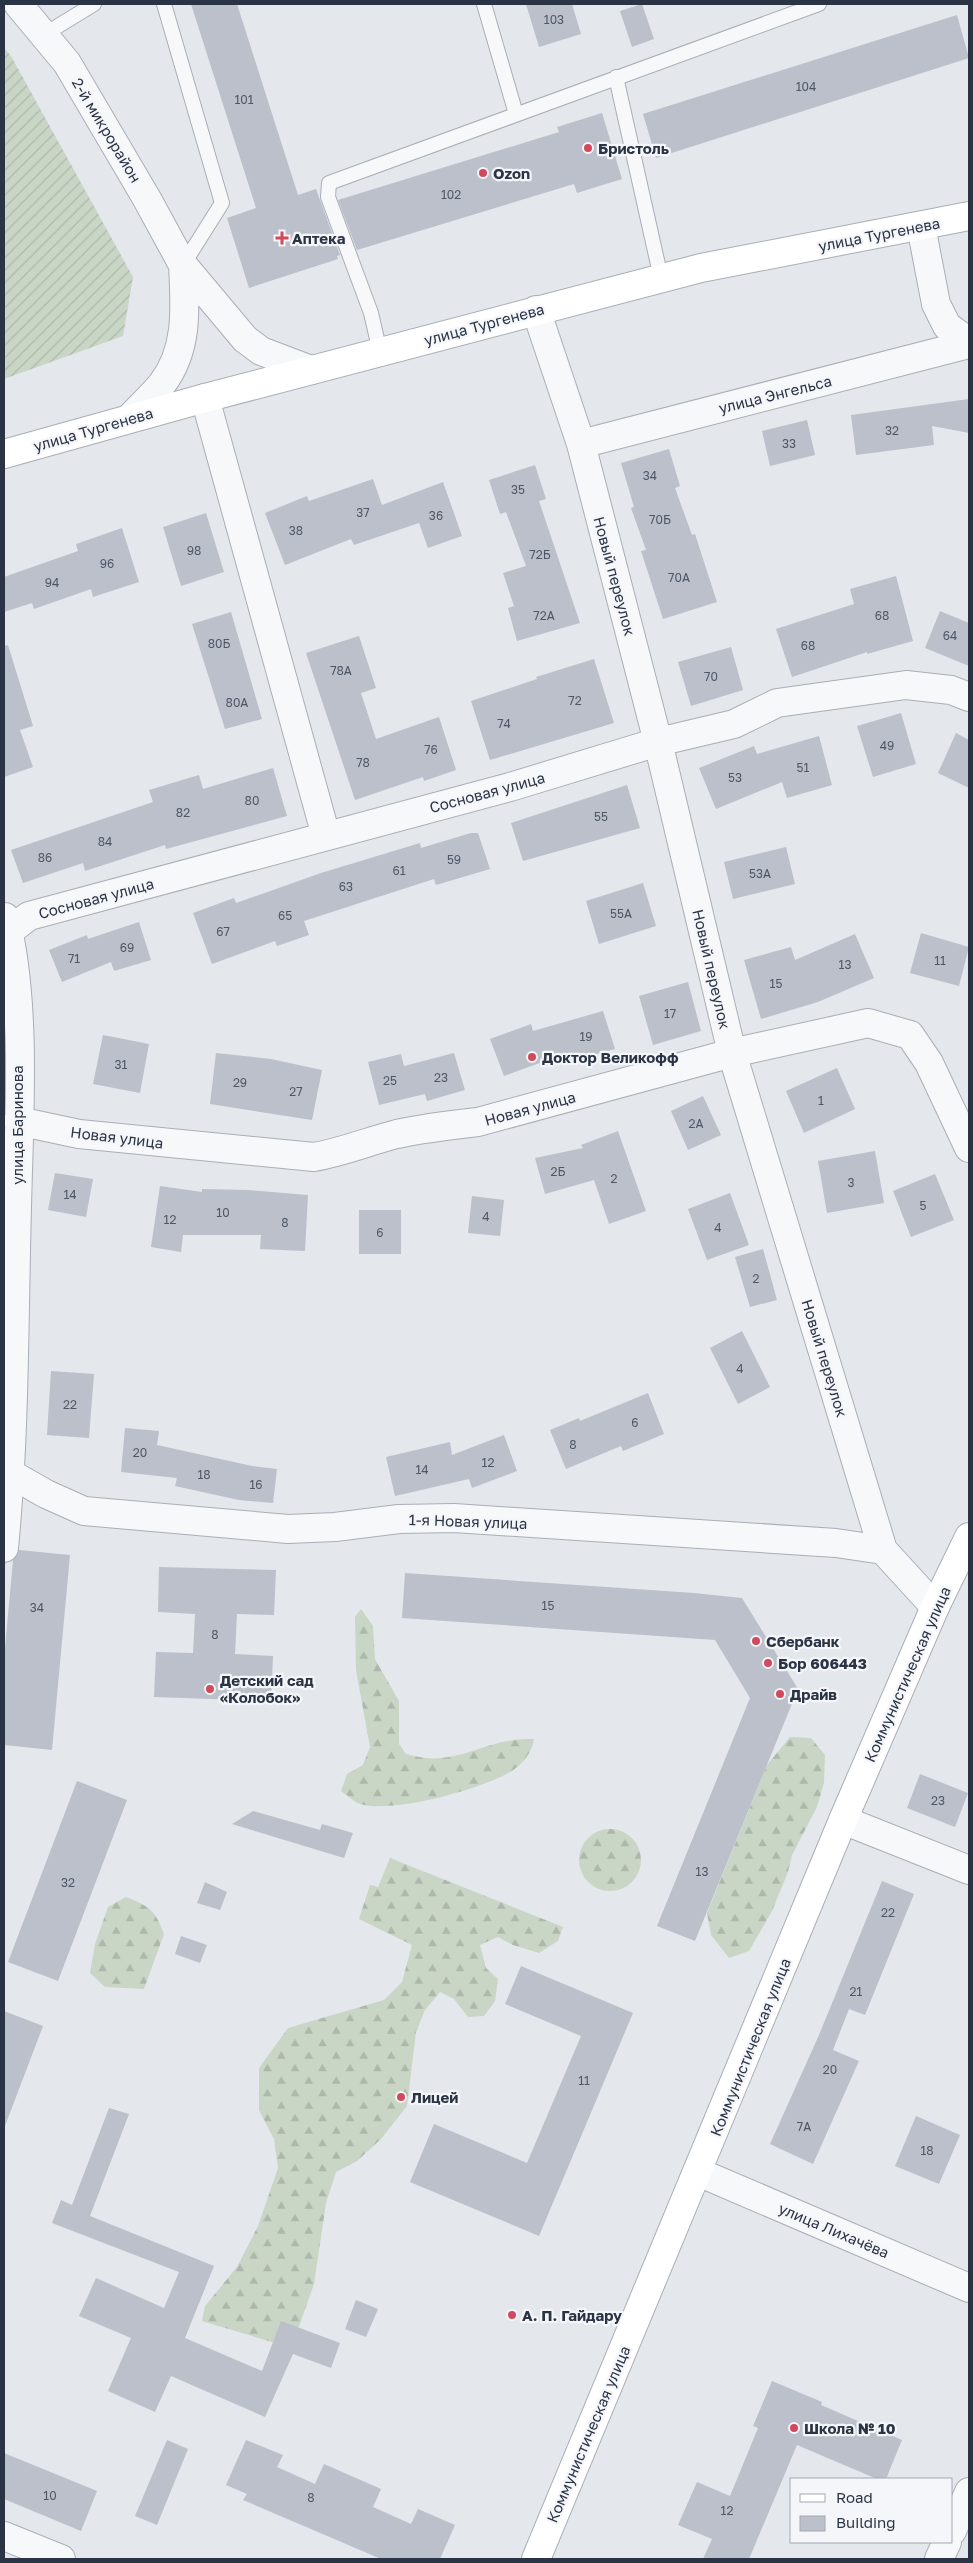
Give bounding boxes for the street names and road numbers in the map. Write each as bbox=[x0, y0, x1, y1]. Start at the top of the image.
street label: 2-й микрорайон bbox=[69, 74, 145, 186]
street label: улица Тургенева bbox=[817, 213, 941, 255]
street label: улица Тургенева bbox=[422, 299, 546, 349]
street label: улица Энгельса bbox=[717, 371, 833, 417]
street label: улица Тургенева bbox=[31, 403, 155, 455]
street label: Новый переулок bbox=[590, 514, 640, 638]
street label: Сосновая улица bbox=[427, 768, 547, 816]
street label: Сосновая улица bbox=[36, 874, 156, 922]
street label: Новый переулок bbox=[689, 907, 735, 1031]
street label: улица Баринова bbox=[8, 1065, 26, 1185]
street label: Новая улица bbox=[482, 1087, 578, 1129]
street label: Новая улица bbox=[69, 1122, 165, 1152]
street label: Новый переулок bbox=[798, 1297, 852, 1420]
street label: 1-я Новая улица bbox=[408, 1510, 528, 1532]
street label: Коммунистическая улица bbox=[860, 1583, 954, 1765]
street label: Коммунистическая улица bbox=[706, 1955, 794, 2139]
street label: улица Лихачёва bbox=[776, 2199, 892, 2261]
street label: Коммунистическая улица bbox=[542, 2343, 634, 2525]

